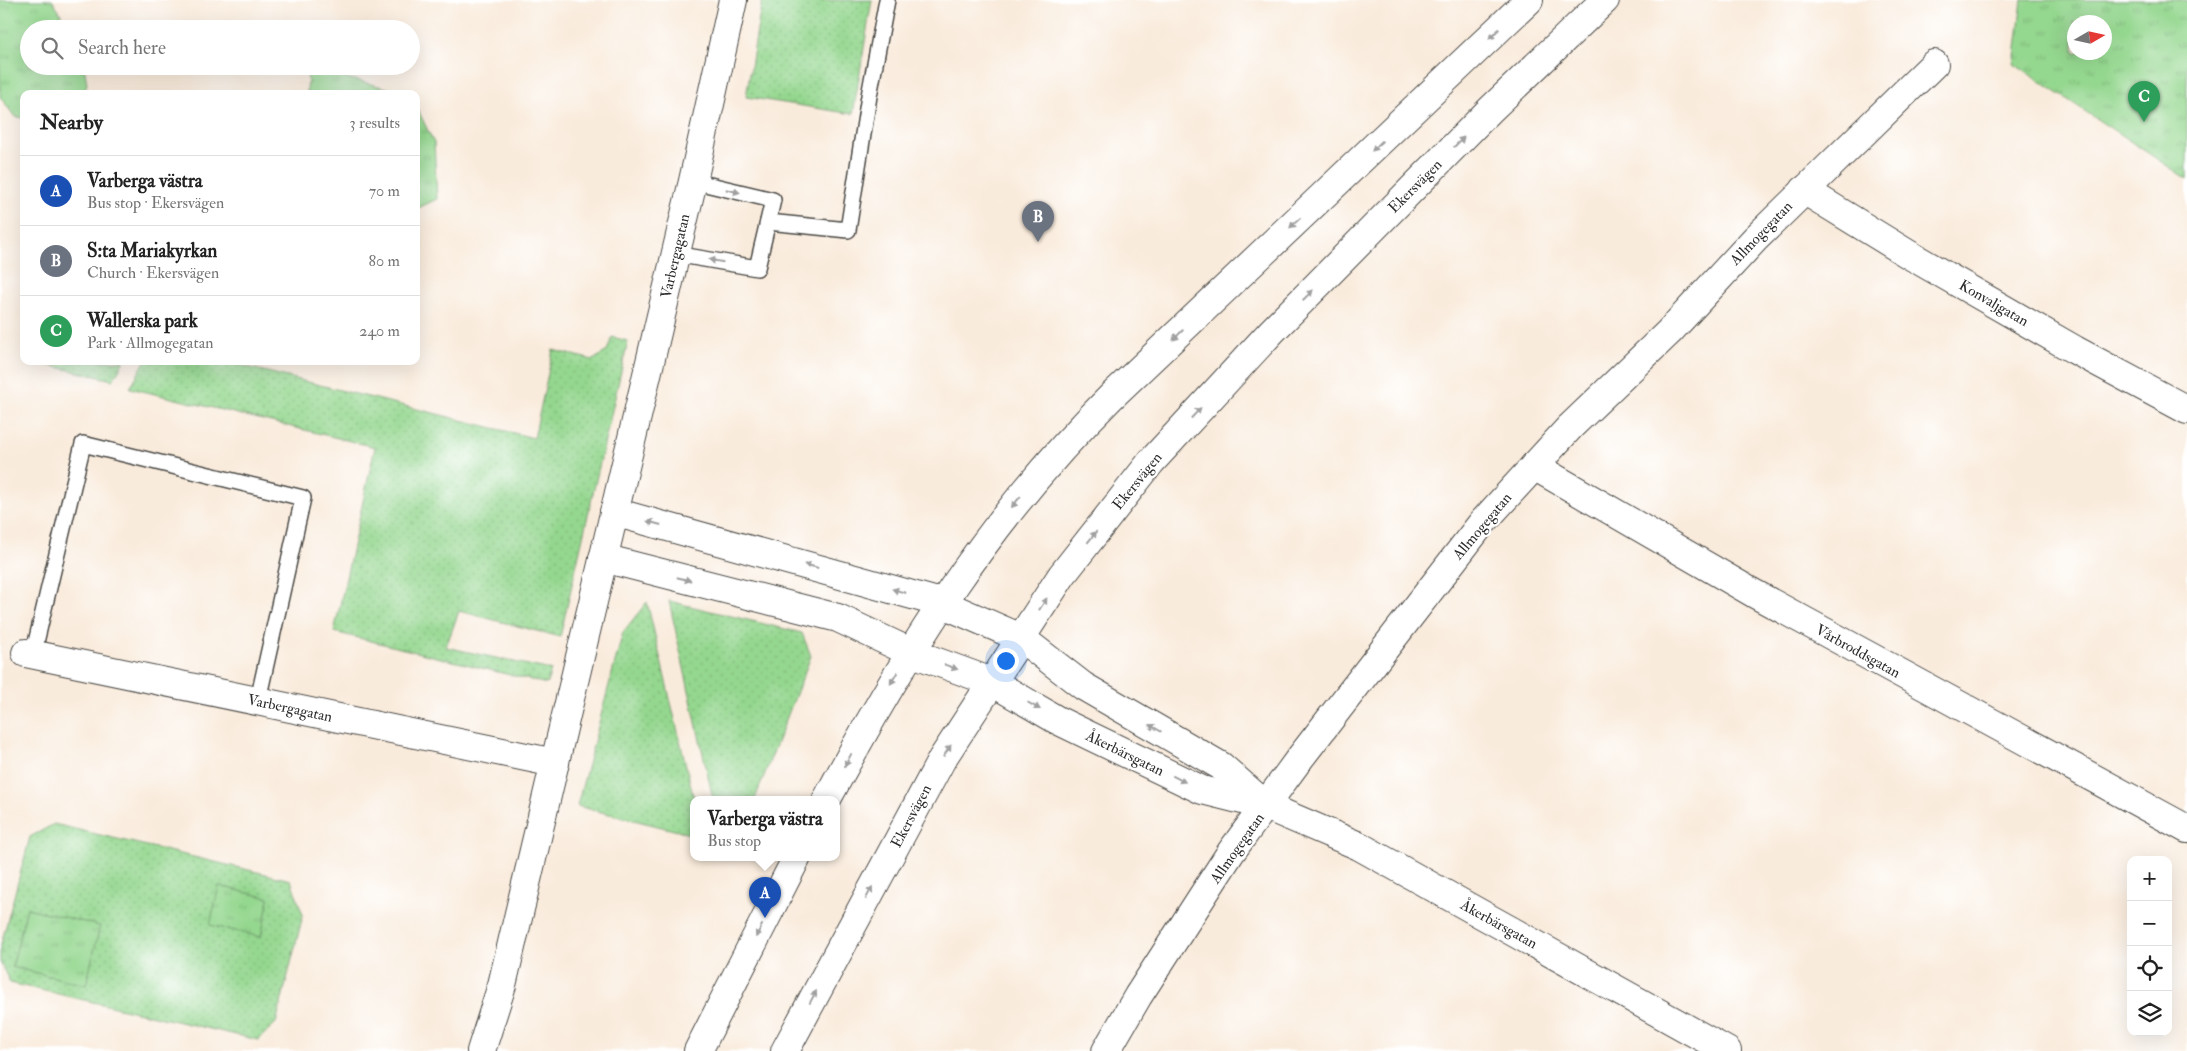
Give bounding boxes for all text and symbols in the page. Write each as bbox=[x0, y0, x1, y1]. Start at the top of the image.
north arrow bbox=[2067, 15, 2112, 60]
search box bbox=[20, 20, 420, 75]
one-way arrow bbox=[1488, 28, 1500, 40]
icon: search bbox=[38, 34, 66, 62]
text: Search here bbox=[78, 36, 166, 60]
pin: C bbox=[2128, 81, 2160, 122]
text: Nearby bbox=[40, 109, 103, 136]
text: 3 results bbox=[349, 113, 400, 133]
one-way arrow bbox=[1453, 136, 1465, 148]
one-way arrow bbox=[1371, 140, 1383, 152]
street label: Ekersvägen bbox=[1384, 155, 1447, 217]
text: Varberga västra bbox=[87, 169, 203, 193]
text: A bbox=[51, 181, 61, 201]
text: 70 m bbox=[369, 181, 400, 201]
one-way arrow bbox=[725, 187, 740, 195]
text: Bus stop · Ekersvägen bbox=[87, 193, 224, 213]
street label: Allmogegatan bbox=[1725, 197, 1797, 270]
pin: B bbox=[1022, 201, 1054, 242]
street label: Varbergagatan bbox=[657, 212, 694, 300]
one-way arrow bbox=[1290, 217, 1302, 229]
text: S:ta Mariakyrkan bbox=[87, 239, 217, 263]
text: B bbox=[51, 251, 61, 271]
text: 80 m bbox=[369, 251, 400, 271]
one-way arrow bbox=[708, 256, 724, 264]
text: Church · Ekersvägen bbox=[87, 263, 219, 283]
street label: Konvaljgatan bbox=[1956, 276, 2032, 331]
one-way arrow bbox=[1302, 289, 1314, 301]
text: Wallerska park bbox=[87, 309, 198, 333]
text: C bbox=[50, 321, 62, 341]
text: 240 m bbox=[359, 321, 400, 341]
one-way arrow bbox=[1172, 329, 1184, 341]
text: Park · Allmogegatan bbox=[87, 333, 213, 353]
one-way arrow bbox=[1190, 407, 1202, 419]
street label: Ekersvägen bbox=[1108, 448, 1167, 514]
street label: Allmogegatan bbox=[1448, 489, 1516, 565]
one-way arrow bbox=[1011, 495, 1022, 508]
one-way arrow bbox=[646, 519, 661, 527]
one-way arrow bbox=[1086, 531, 1097, 544]
one-way arrow bbox=[803, 562, 818, 570]
one-way arrow bbox=[677, 575, 692, 583]
one-way arrow bbox=[892, 587, 907, 595]
one-way arrow bbox=[1038, 597, 1048, 610]
street label: Vårbroddsgatan bbox=[1812, 620, 1904, 683]
your location bbox=[993, 648, 1019, 674]
one-way arrow bbox=[944, 663, 959, 671]
one-way arrow bbox=[890, 672, 899, 685]
street label: Varbergagatan bbox=[246, 690, 334, 727]
one-way arrow bbox=[1028, 702, 1041, 711]
one-way arrow bbox=[1149, 723, 1162, 732]
street label: Åkerbärsgatan bbox=[1082, 725, 1168, 781]
one-way arrow bbox=[943, 744, 952, 758]
one-way arrow bbox=[844, 753, 852, 767]
one-way arrow bbox=[1172, 776, 1186, 784]
street label: Ekersvägen bbox=[887, 781, 936, 851]
popup bbox=[690, 796, 840, 861]
text: Varberga västra bbox=[707, 807, 823, 831]
street label: Allmogegatan bbox=[1206, 809, 1269, 888]
text: Bus stop bbox=[707, 831, 761, 851]
map controls bbox=[2127, 856, 2172, 1036]
button: + bbox=[2127, 856, 2172, 901]
pin: A bbox=[749, 877, 781, 918]
one-way arrow bbox=[865, 886, 873, 901]
street label: Åkerbärsgatan bbox=[1456, 894, 1541, 953]
button: − bbox=[2127, 901, 2172, 946]
one-way arrow bbox=[755, 924, 763, 938]
button: locate bbox=[2127, 946, 2172, 991]
one-way arrow bbox=[808, 991, 817, 1004]
button: layers bbox=[2127, 991, 2172, 1036]

